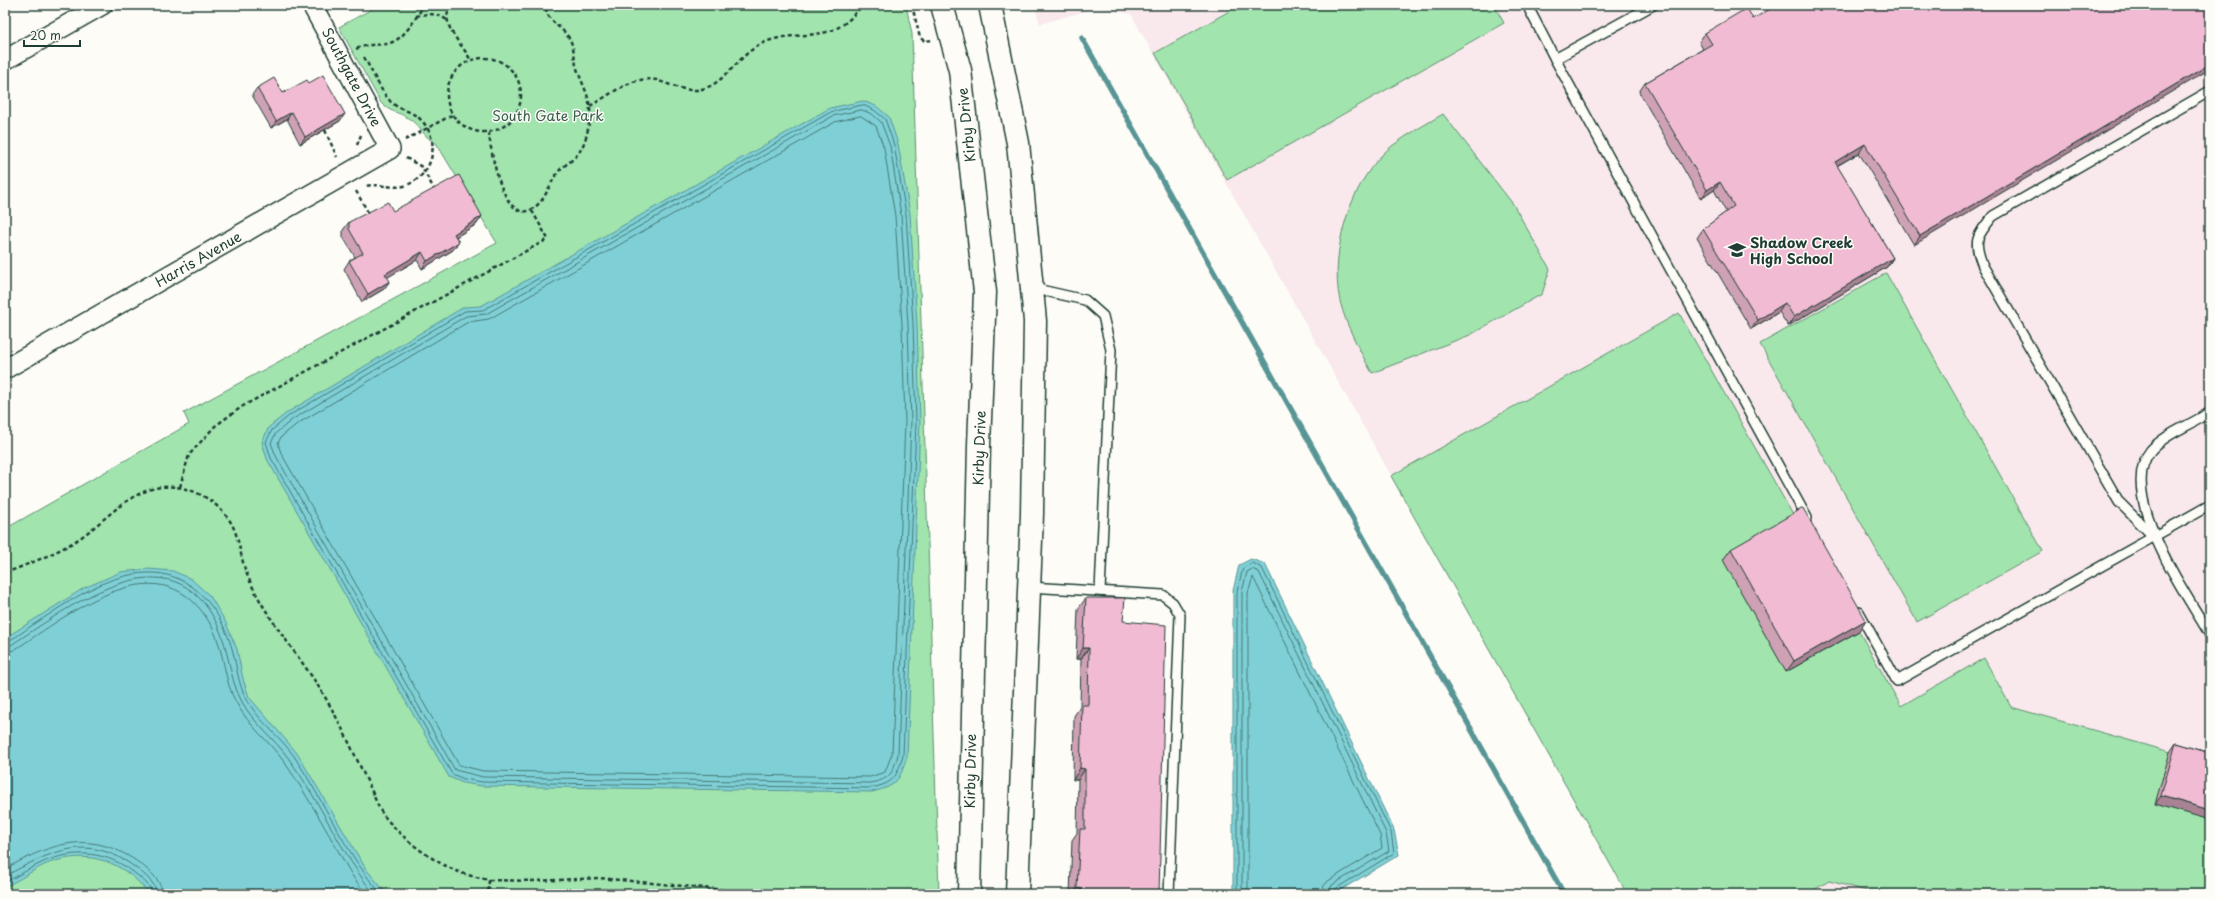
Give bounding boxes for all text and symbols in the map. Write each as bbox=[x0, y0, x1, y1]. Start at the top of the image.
scale bar bbox=[24, 22, 80, 48]
street label: Southgate Drive bbox=[317, 24, 387, 130]
text: 20 m bbox=[30, 26, 61, 44]
street label: Kirby Drive bbox=[952, 87, 980, 163]
park label: South Gate Park bbox=[492, 105, 604, 126]
street label: Harris Avenue bbox=[151, 226, 245, 292]
place label: Shadow Creek High School bbox=[1750, 232, 1853, 269]
school or university icon: Shadow Creek High School bbox=[1727, 240, 1747, 260]
street label: Kirby Drive bbox=[967, 410, 991, 486]
street label: Kirby Drive bbox=[959, 733, 981, 809]

